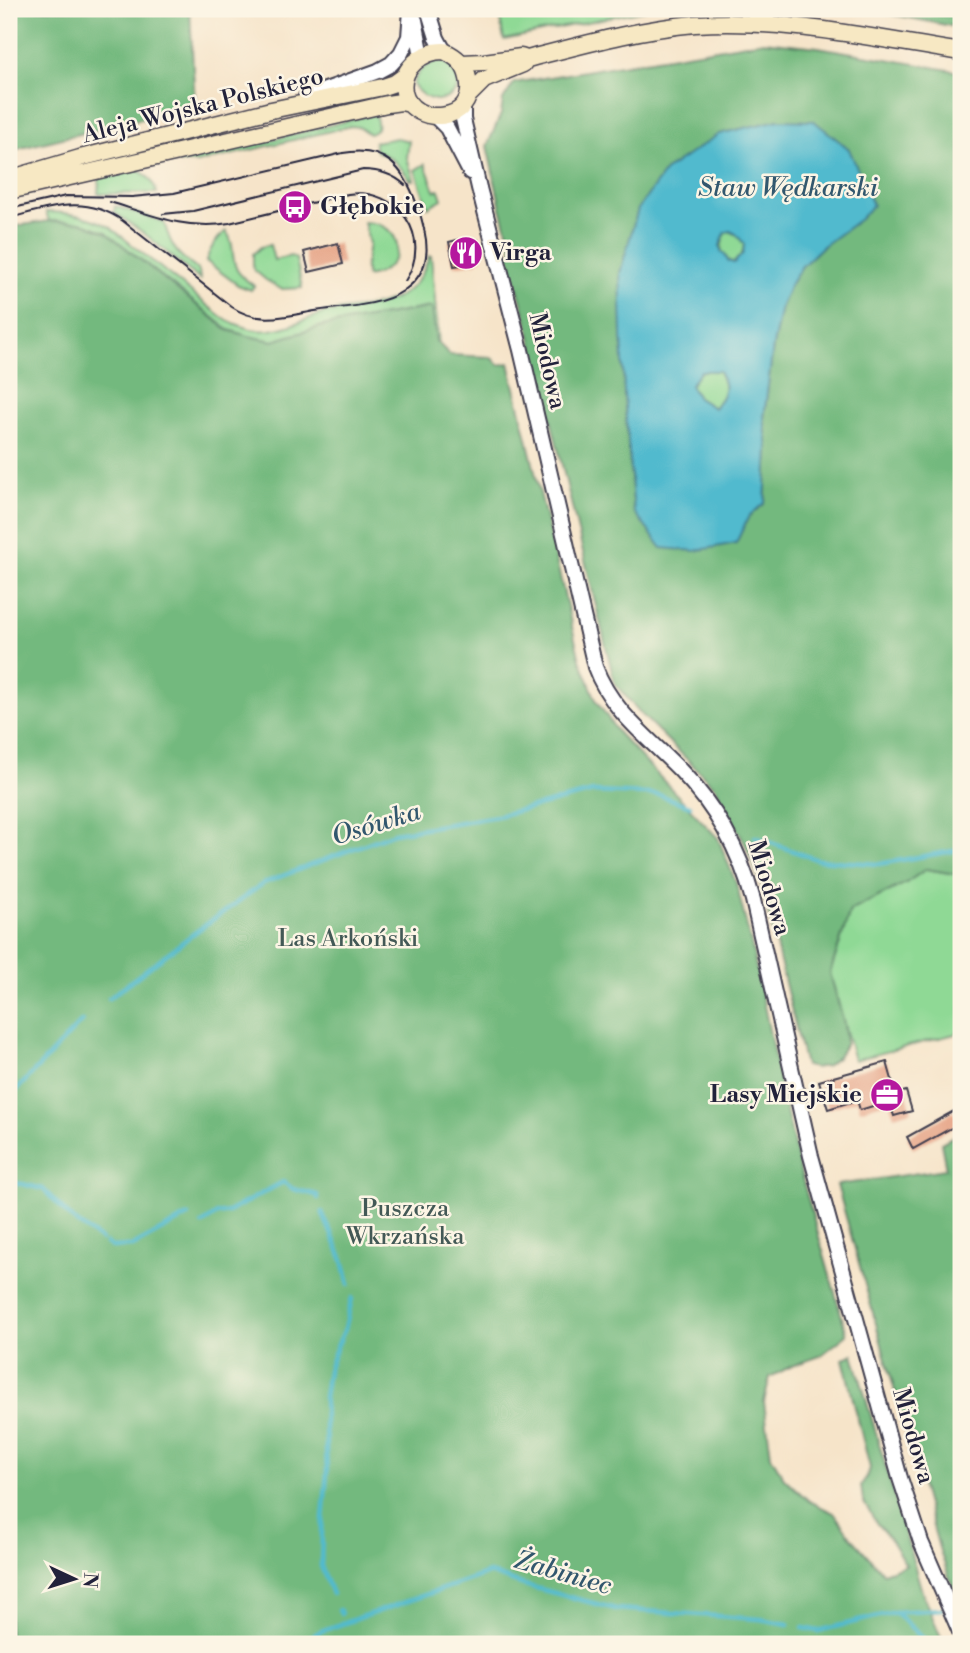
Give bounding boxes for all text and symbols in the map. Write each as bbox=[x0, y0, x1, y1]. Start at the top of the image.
street label: Aleja Wojska Polskiego bbox=[78, 62, 327, 151]
water label: Staw Wędkarski bbox=[698, 172, 879, 204]
bus stop icon: Głębokie bbox=[276, 188, 314, 226]
place label: Głębokie bbox=[320, 192, 424, 222]
restaurant icon: Virga bbox=[447, 234, 485, 272]
place label: Virga bbox=[489, 238, 553, 268]
street label: Miodowa bbox=[521, 310, 573, 413]
water label: Osówka bbox=[328, 795, 425, 853]
street label: Miodowa bbox=[740, 837, 798, 940]
park label: Las Arkoński bbox=[277, 924, 419, 954]
office icon: Lasy Miejskie bbox=[868, 1076, 906, 1114]
place label: Lasy Miejskie bbox=[710, 1080, 862, 1110]
park label: Puszcza Wkrzańska bbox=[345, 1194, 465, 1252]
street label: Miodowa bbox=[885, 1385, 941, 1488]
water label: Żabiniec bbox=[511, 1543, 616, 1602]
north arrow bbox=[38, 1544, 108, 1614]
text: N bbox=[77, 1572, 102, 1588]

